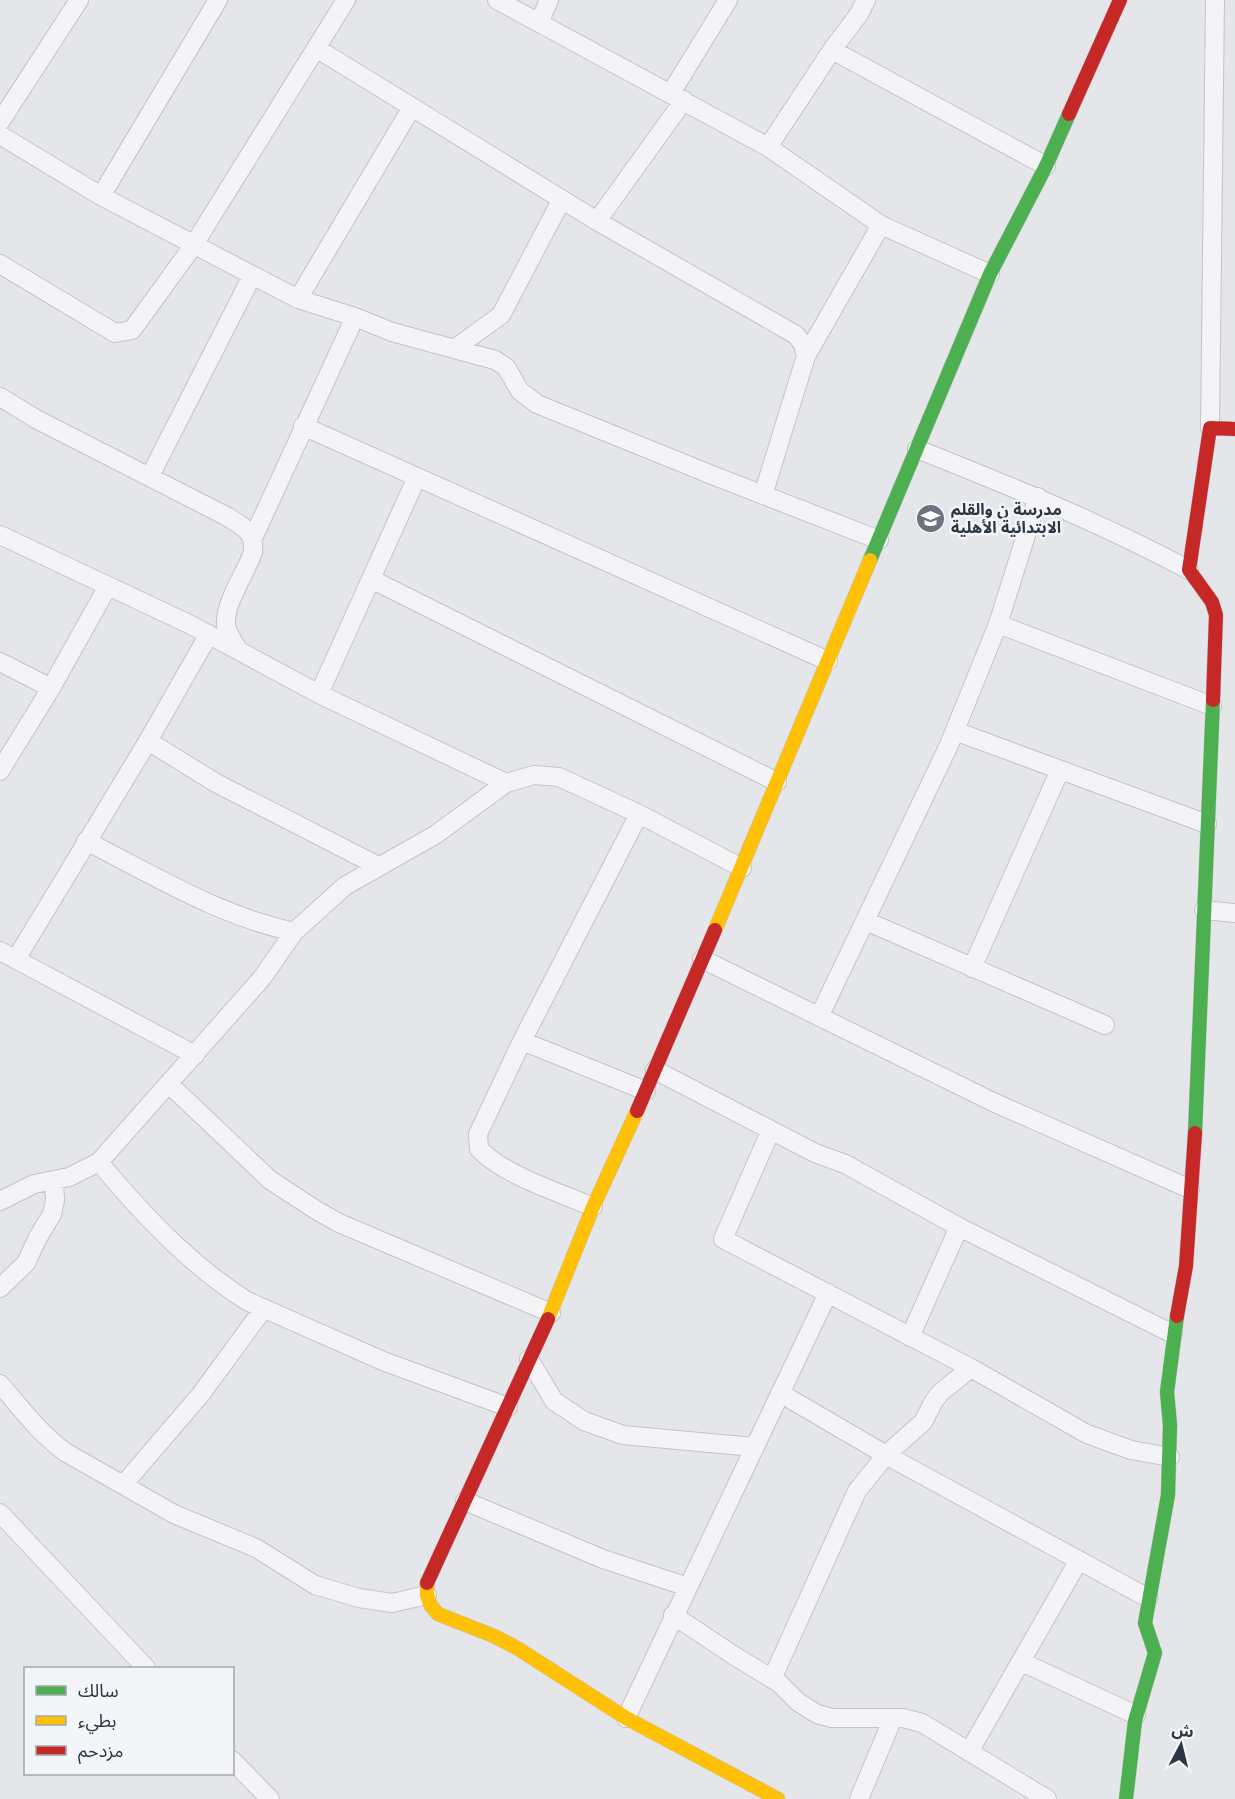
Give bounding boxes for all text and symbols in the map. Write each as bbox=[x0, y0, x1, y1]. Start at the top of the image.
place label: مدرسة ن والقلم الابتدائية الأهلية bbox=[951, 499, 1062, 539]
school or university icon: مدرسة ن والقلم الابتدائية الأهلية bbox=[914, 502, 946, 534]
legend bbox=[24, 1667, 234, 1775]
text: سالك bbox=[78, 1679, 119, 1703]
text: بطيء bbox=[78, 1709, 116, 1734]
north arrow bbox=[1151, 1715, 1211, 1775]
text: ش bbox=[1170, 1719, 1195, 1743]
text: مزدحم bbox=[78, 1739, 123, 1764]

